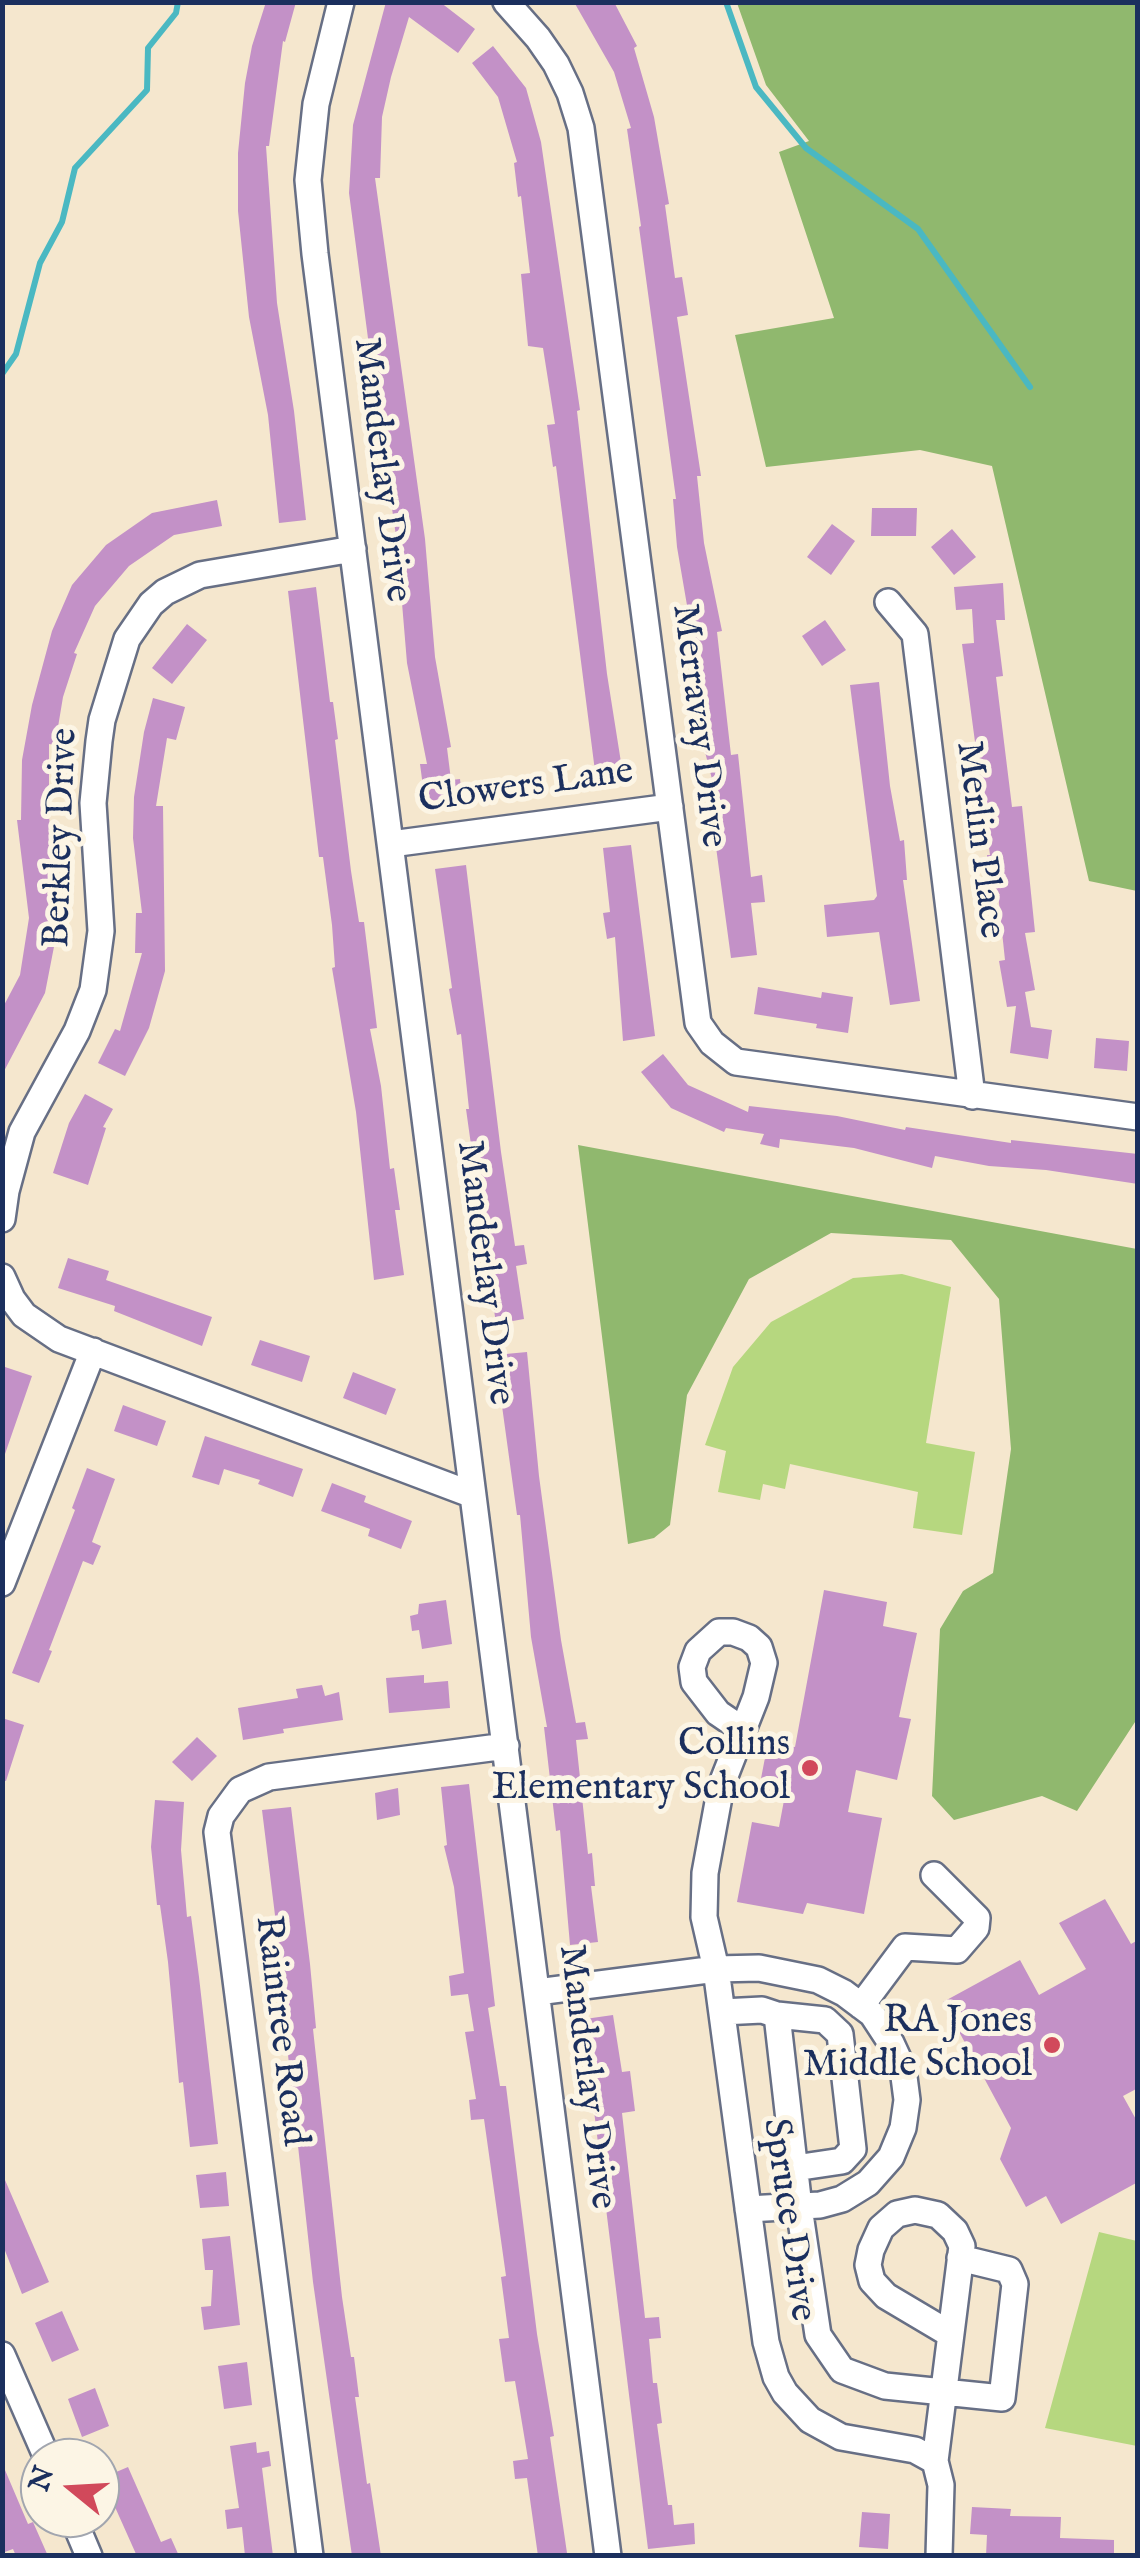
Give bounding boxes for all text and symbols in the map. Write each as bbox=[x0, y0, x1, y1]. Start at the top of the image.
street label: Manderlay Drive bbox=[341, 335, 419, 605]
street label: Merravay Drive bbox=[659, 602, 735, 850]
street label: Berkley Drive bbox=[36, 727, 90, 949]
street label: Merlin Place bbox=[943, 739, 1013, 941]
street label: Clowers Lane bbox=[416, 750, 636, 826]
street label: Manderlay Drive bbox=[444, 1138, 522, 1408]
place label: Collins Elementary School bbox=[492, 1723, 790, 1812]
marker: Collins Elementary School bbox=[799, 1757, 821, 1779]
street label: Raintree Road bbox=[242, 1913, 316, 2149]
street label: Manderlay Drive bbox=[546, 1942, 624, 2212]
place label: RA Jones Middle School bbox=[803, 2000, 1032, 2090]
marker: RA Jones Middle School bbox=[1041, 2034, 1063, 2056]
street label: Spruce Drive bbox=[750, 2116, 824, 2324]
north arrow bbox=[20, 2438, 120, 2538]
text: N bbox=[23, 2462, 63, 2496]

